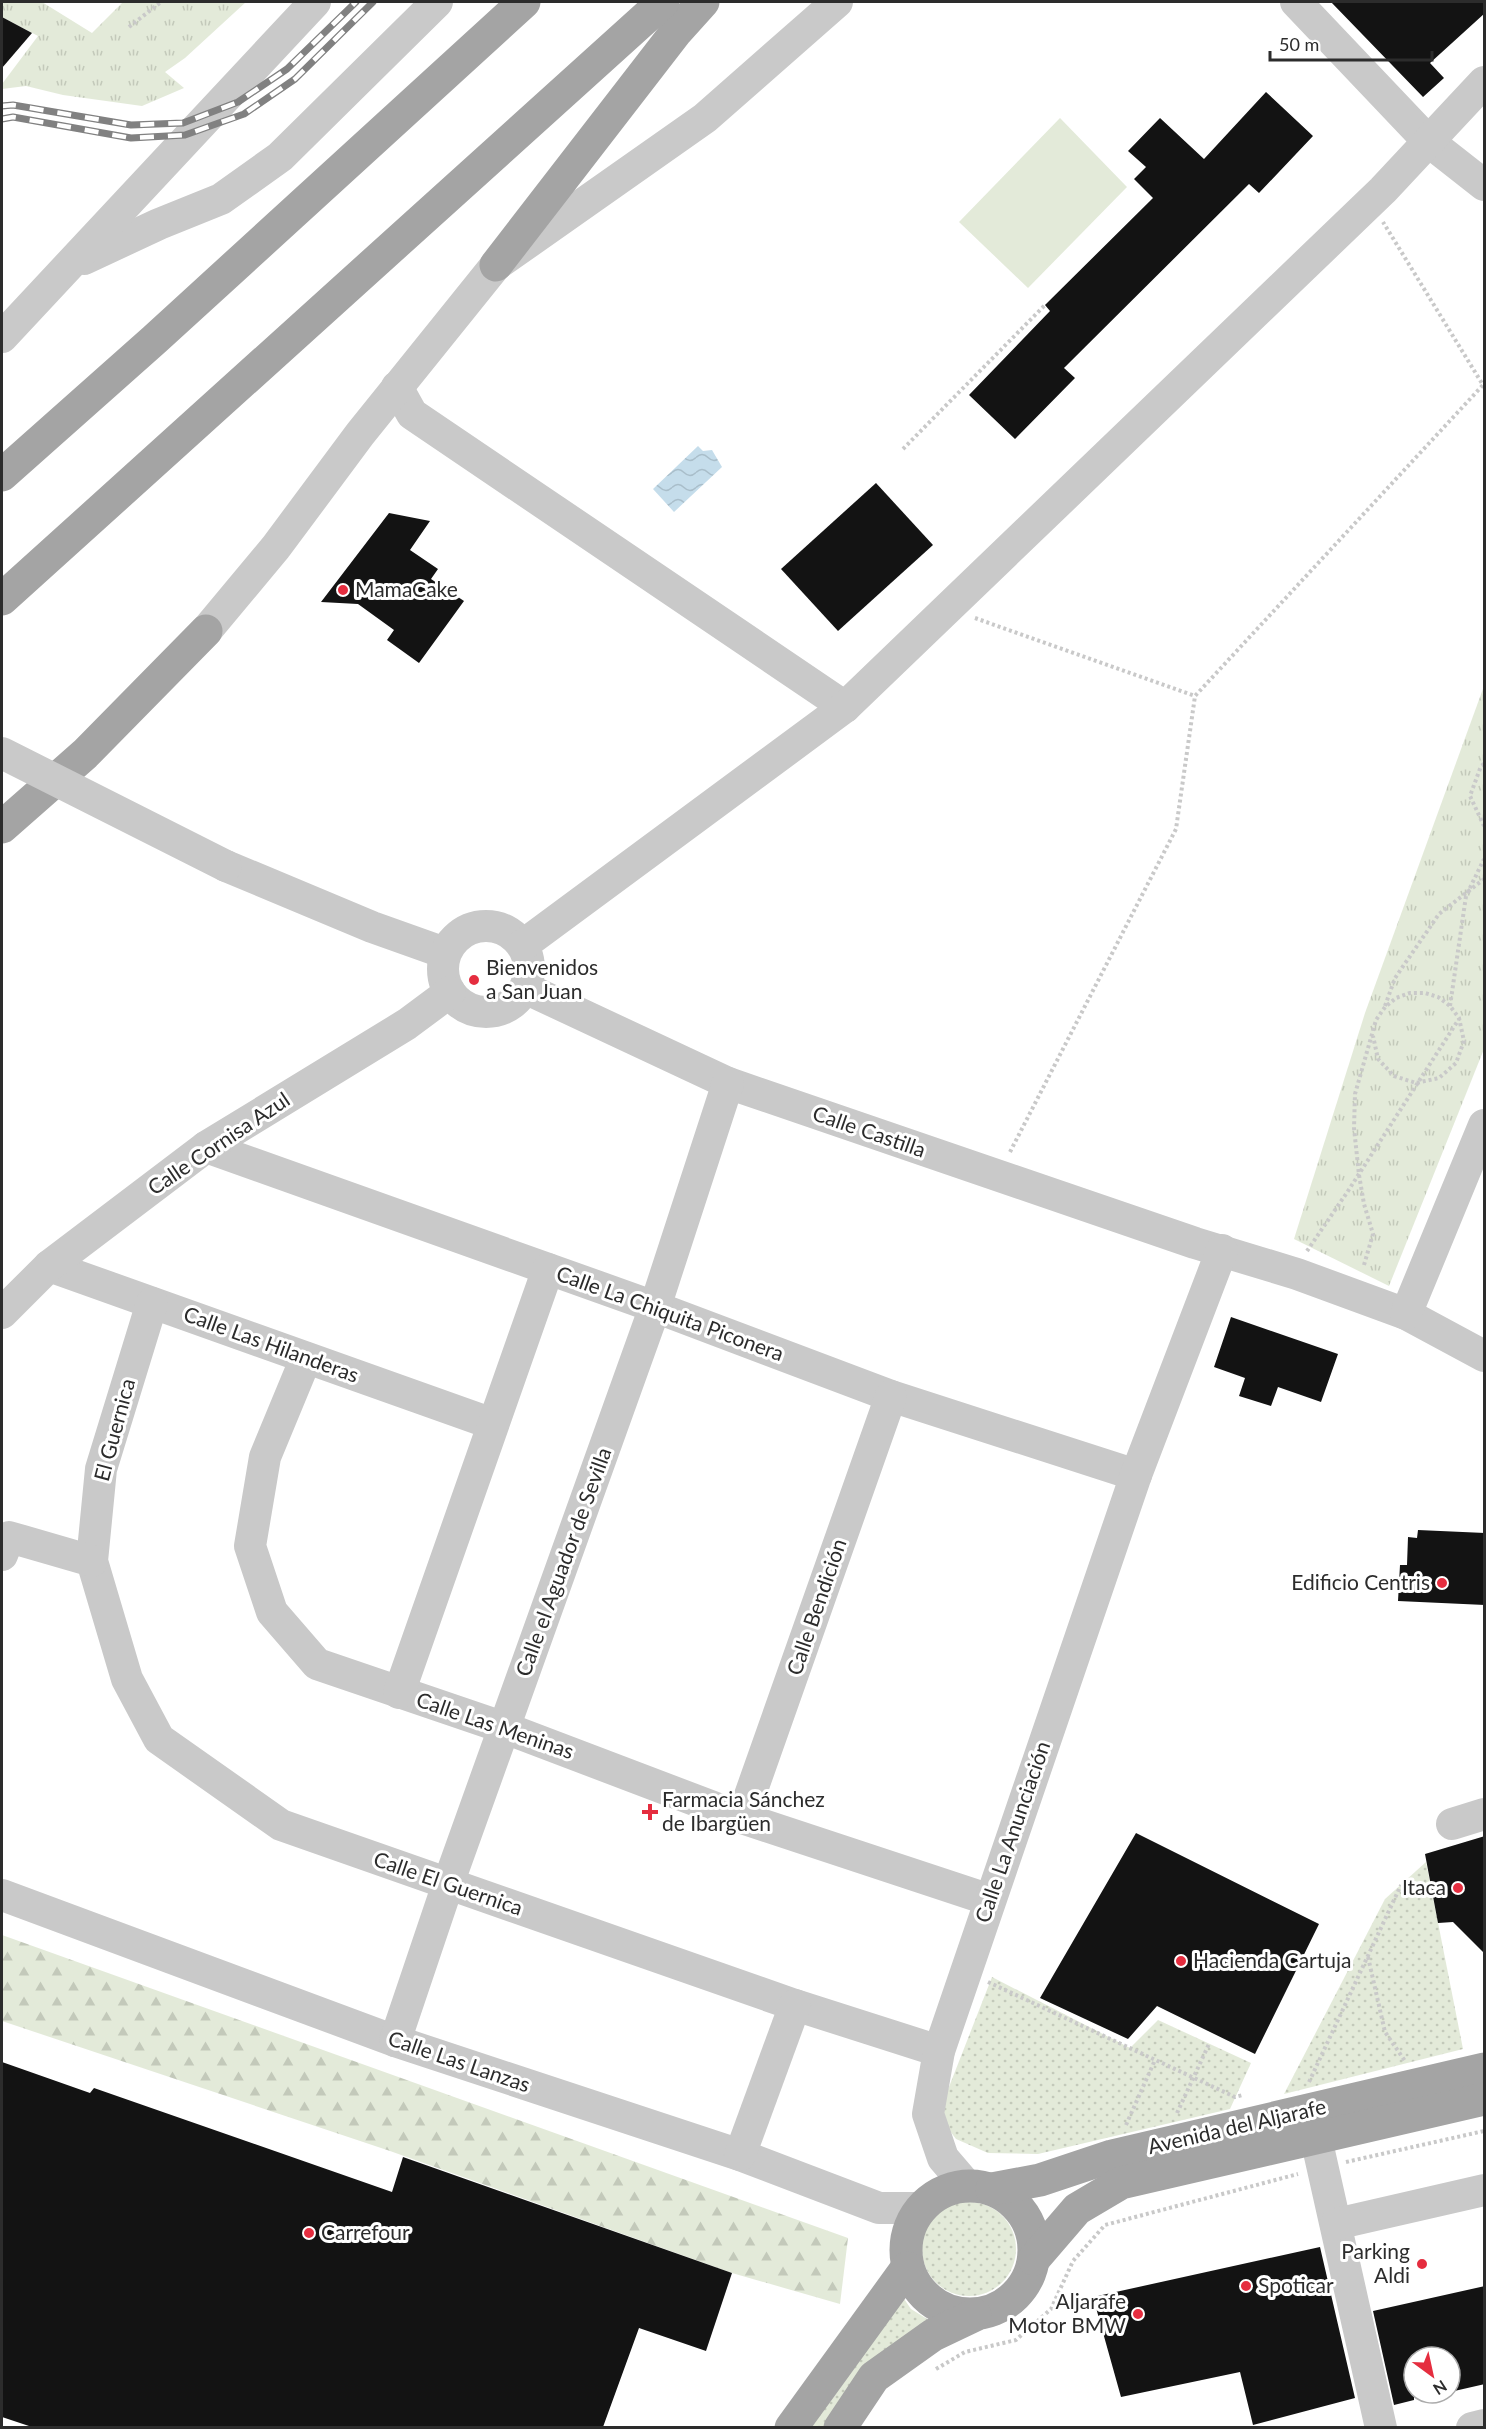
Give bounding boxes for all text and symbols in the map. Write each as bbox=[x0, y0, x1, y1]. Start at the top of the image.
scale bar bbox=[1270, 24, 1432, 62]
text: 50 m bbox=[1279, 33, 1319, 55]
place label: MamaCake bbox=[355, 576, 458, 601]
marker: MamaCake bbox=[336, 583, 350, 597]
place label: Bienvenidos a San Juan bbox=[486, 954, 598, 1003]
marker: Bienvenidos a San Juan bbox=[467, 973, 481, 987]
street label: Calle Cornisa Azul bbox=[143, 1086, 294, 1199]
street label: Calle Castilla bbox=[810, 1100, 929, 1162]
street label: Calle La Chiquita Piconera bbox=[553, 1260, 788, 1365]
street label: Calle Las Hilanderas bbox=[181, 1300, 362, 1387]
street label: El Guernica bbox=[88, 1376, 139, 1484]
street label: Calle el Aguador de Sevilla bbox=[510, 1444, 616, 1679]
street label: Calle Bendición bbox=[781, 1535, 851, 1678]
place label: Edificio Centris bbox=[1291, 1569, 1430, 1594]
marker: Edificio Centris bbox=[1435, 1576, 1449, 1590]
street label: Calle Las Meninas bbox=[414, 1686, 577, 1763]
street label: Calle La Anunciación bbox=[969, 1737, 1054, 1926]
place label: Farmacia Sánchez de Ibargüen bbox=[662, 1786, 825, 1835]
marker: Farmacia Sánchez de Ibargüen bbox=[643, 1805, 657, 1819]
street label: Calle El Guernica bbox=[371, 1845, 526, 1920]
place label: Itaca bbox=[1402, 1874, 1446, 1899]
marker: Itaca bbox=[1451, 1881, 1465, 1895]
place label: Hacienda Cartuja bbox=[1193, 1947, 1351, 1972]
marker: Hacienda Cartuja bbox=[1174, 1954, 1188, 1968]
street label: Calle Las Lanzas bbox=[385, 2025, 534, 2097]
street label: Avenida del Aljarafe bbox=[1145, 2093, 1328, 2158]
place label: Carrefour bbox=[321, 2219, 410, 2244]
marker: Carrefour bbox=[302, 2226, 316, 2240]
place label: Parking Aldi bbox=[1341, 2238, 1410, 2287]
marker: Parking Aldi bbox=[1415, 2257, 1429, 2271]
place label: Spoticar bbox=[1258, 2272, 1334, 2297]
marker: Spoticar bbox=[1239, 2279, 1253, 2293]
place label: Aljarafe Motor BMW bbox=[1008, 2288, 1126, 2337]
marker: Aljarafe Motor BMW bbox=[1131, 2307, 1145, 2321]
north arrow bbox=[1402, 2345, 1462, 2405]
text: N bbox=[1430, 2377, 1451, 2399]

